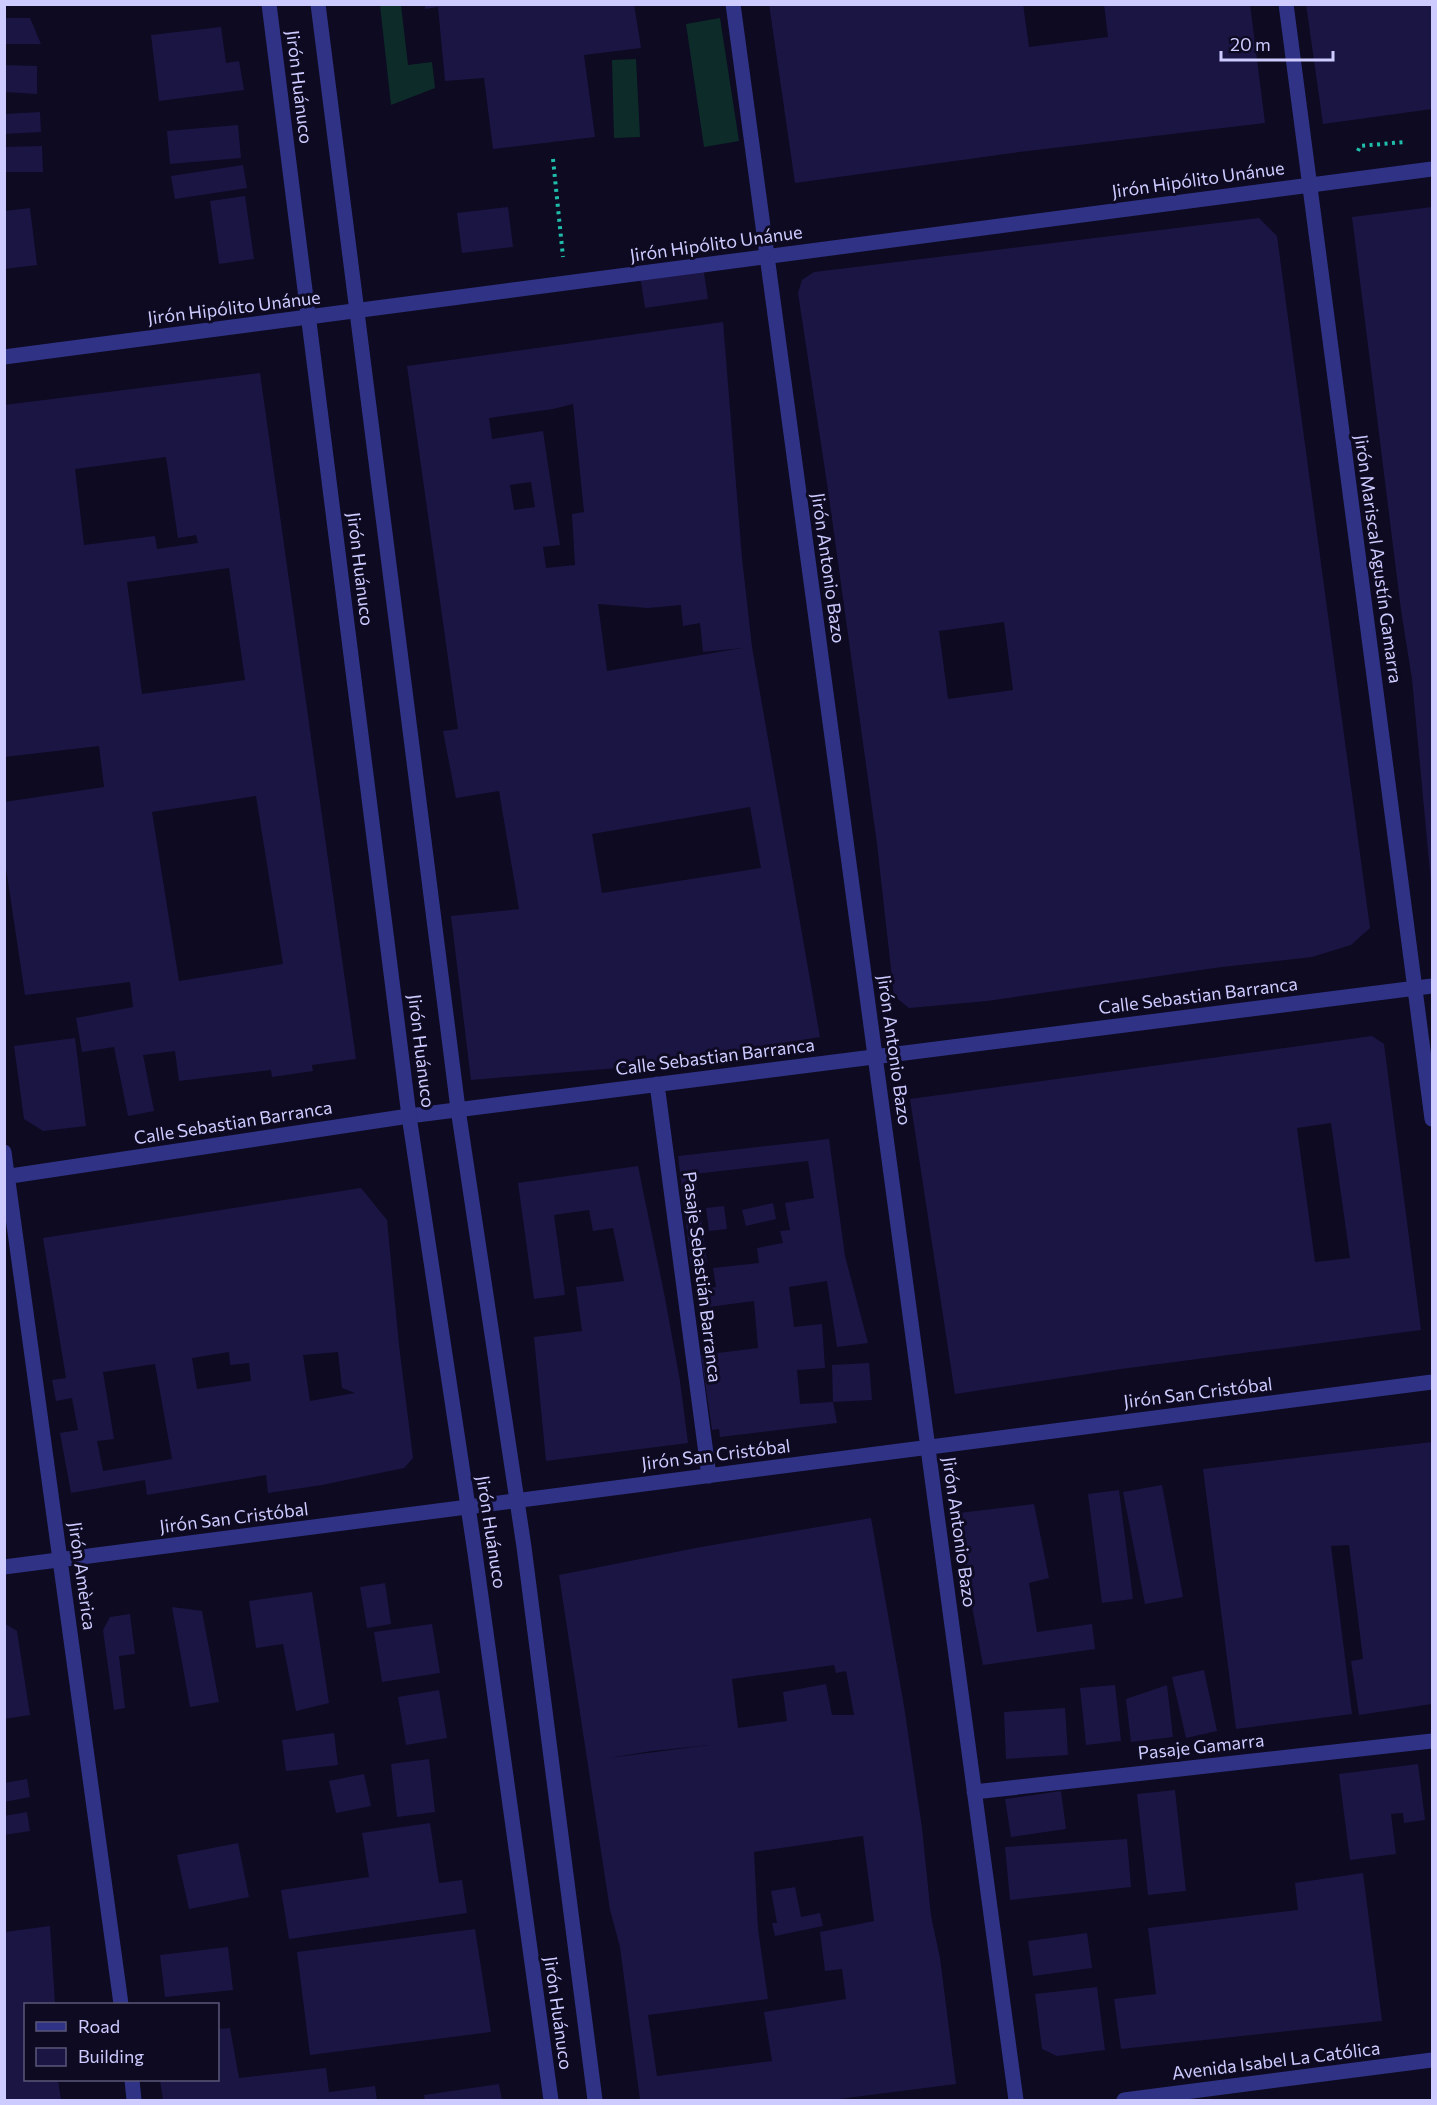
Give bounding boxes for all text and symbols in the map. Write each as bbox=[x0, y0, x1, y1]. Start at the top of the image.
scale bar bbox=[1221, 24, 1334, 62]
street label: Jirón Huánuco bbox=[282, 29, 318, 145]
text: 20 m bbox=[1230, 33, 1271, 55]
street label: Jirón Hipólito Unánue bbox=[1110, 156, 1286, 202]
street label: Jirón Hipólito Unánue bbox=[628, 220, 804, 266]
street label: Jirón Hipólito Unánue bbox=[146, 285, 322, 329]
street label: Jirón Mariscal Agustín Gamarra bbox=[1351, 433, 1407, 685]
street label: Jirón Antonio Bazo bbox=[808, 491, 850, 645]
street label: Jirón Huánuco bbox=[343, 511, 379, 627]
street label: Calle Sebastian Barranca bbox=[1097, 972, 1299, 1018]
street label: Jirón Antonio Bazo bbox=[874, 973, 916, 1127]
street label: Jirón Huánuco bbox=[404, 993, 440, 1109]
street label: Calle Sebastian Barranca bbox=[614, 1033, 816, 1079]
street label: Calle Sebastian Barranca bbox=[132, 1095, 334, 1149]
street label: Pasaje Sebastián Barranca bbox=[679, 1170, 727, 1384]
street label: Jirón San Cristóbal bbox=[1122, 1372, 1274, 1412]
street label: Jirón San Cristóbal bbox=[640, 1434, 792, 1474]
street label: Jirón Antonio Bazo bbox=[939, 1455, 981, 1609]
street label: Jirón Huánuco bbox=[472, 1474, 512, 1590]
street label: Jirón San Cristóbal bbox=[158, 1497, 310, 1537]
street label: Jirón Amèrica bbox=[65, 1520, 101, 1631]
street label: Pasaje Gamarra bbox=[1136, 1728, 1265, 1764]
street label: Jirón Huánuco bbox=[540, 1955, 578, 2071]
legend bbox=[24, 2003, 219, 2081]
text: Road bbox=[78, 2015, 120, 2037]
street label: Avenida Isabel La Católica bbox=[1171, 2036, 1381, 2084]
text: Building bbox=[78, 2045, 144, 2067]

